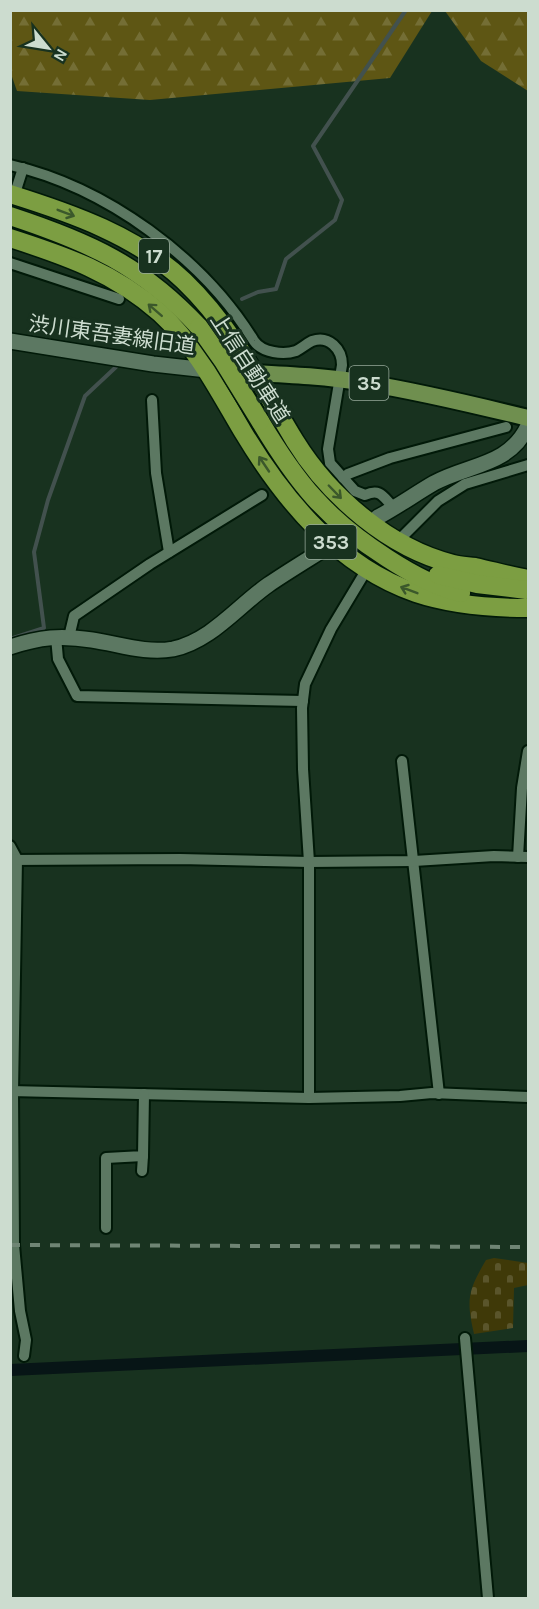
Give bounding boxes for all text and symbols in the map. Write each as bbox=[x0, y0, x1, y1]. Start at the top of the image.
north arrow bbox=[18, 18, 78, 78]
text: N bbox=[49, 46, 72, 65]
one-way arrow bbox=[56, 209, 74, 220]
road number: 17 bbox=[139, 239, 169, 273]
one-way arrow bbox=[148, 303, 163, 317]
street label: 上信自動車道 bbox=[206, 309, 294, 427]
street label: 渋川東吾妻線旧道 bbox=[27, 311, 197, 359]
road number: 35 bbox=[350, 366, 388, 400]
one-way arrow bbox=[258, 457, 270, 473]
one-way arrow bbox=[328, 484, 342, 499]
road number: 353 bbox=[306, 525, 356, 559]
one-way arrow bbox=[400, 584, 419, 595]

